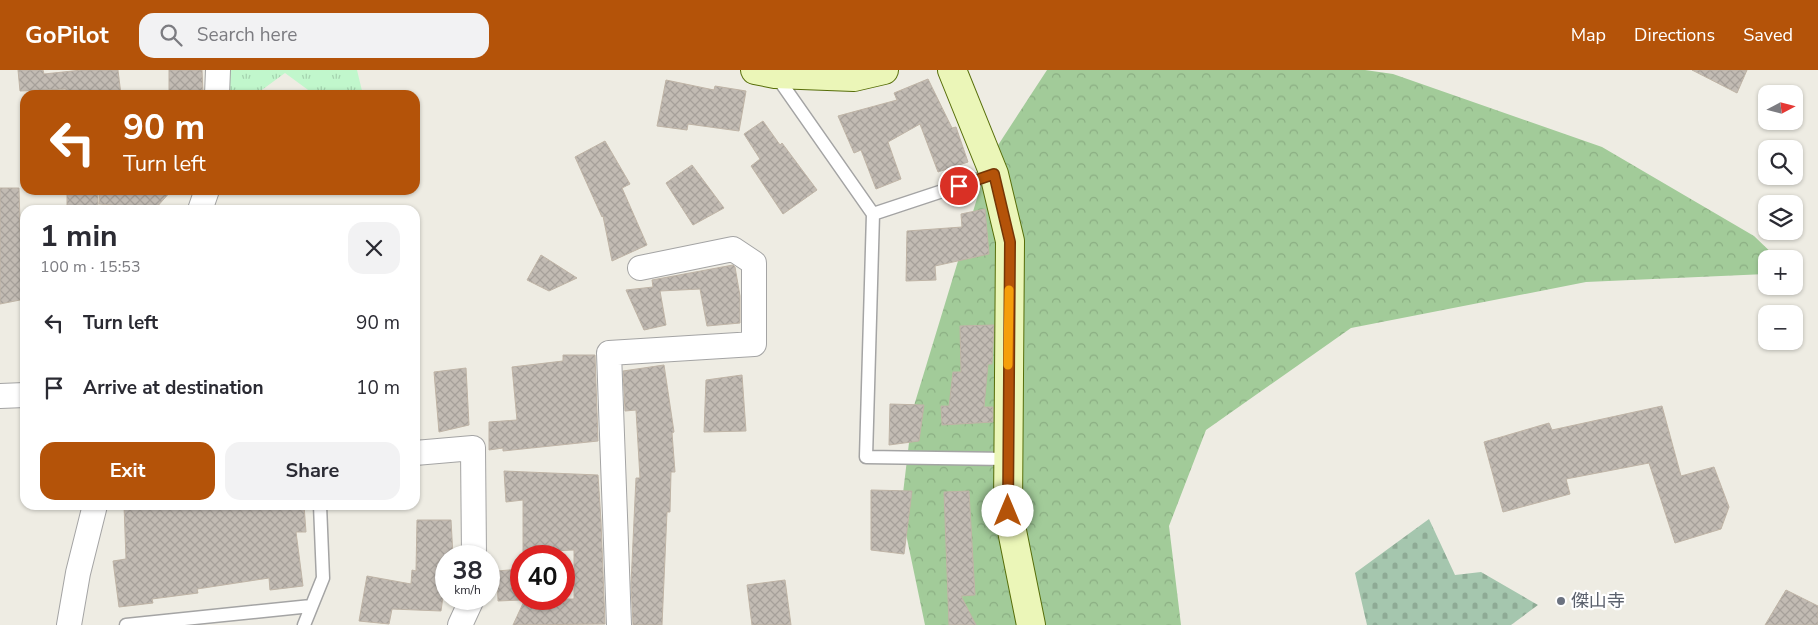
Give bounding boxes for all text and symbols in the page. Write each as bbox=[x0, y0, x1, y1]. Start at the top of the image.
search box bbox=[139, 13, 489, 58]
text: GoPilot bbox=[25, 19, 109, 51]
icon: search bbox=[157, 21, 185, 49]
text: Search here bbox=[197, 22, 297, 48]
text: Map bbox=[1571, 23, 1606, 47]
text: Directions bbox=[1634, 23, 1715, 47]
text: Saved bbox=[1743, 23, 1793, 47]
north arrow bbox=[1758, 85, 1802, 130]
map controls bbox=[1758, 85, 1803, 350]
text: 90 m bbox=[123, 104, 205, 151]
icon: left bbox=[40, 110, 105, 175]
button: search bbox=[1758, 140, 1803, 185]
text: Turn left bbox=[123, 149, 206, 179]
pin bbox=[938, 165, 980, 207]
icon: arrive bbox=[945, 172, 973, 200]
button: layers bbox=[1758, 195, 1803, 240]
text: 1 min bbox=[40, 216, 118, 257]
button: close bbox=[348, 222, 400, 274]
button: + bbox=[1758, 250, 1803, 295]
text: 100 m · 15:53 bbox=[40, 256, 141, 278]
button: − bbox=[1758, 305, 1803, 350]
icon: left bbox=[40, 309, 68, 337]
text: Turn left bbox=[83, 310, 158, 336]
text: 90 m bbox=[356, 310, 400, 336]
icon: arrive bbox=[40, 374, 68, 402]
text: Arrive at destination bbox=[83, 375, 264, 401]
text: 10 m bbox=[356, 375, 400, 401]
button: Exit bbox=[40, 442, 215, 500]
button: Share bbox=[225, 442, 400, 500]
position arrow bbox=[981, 484, 1033, 536]
speed limit sign: 40 bbox=[510, 545, 575, 610]
text: 38 bbox=[452, 554, 483, 588]
text: km/h bbox=[454, 582, 481, 598]
place label: 傑山寺 bbox=[1571, 589, 1625, 613]
marker: 傑山寺 bbox=[1555, 595, 1567, 607]

